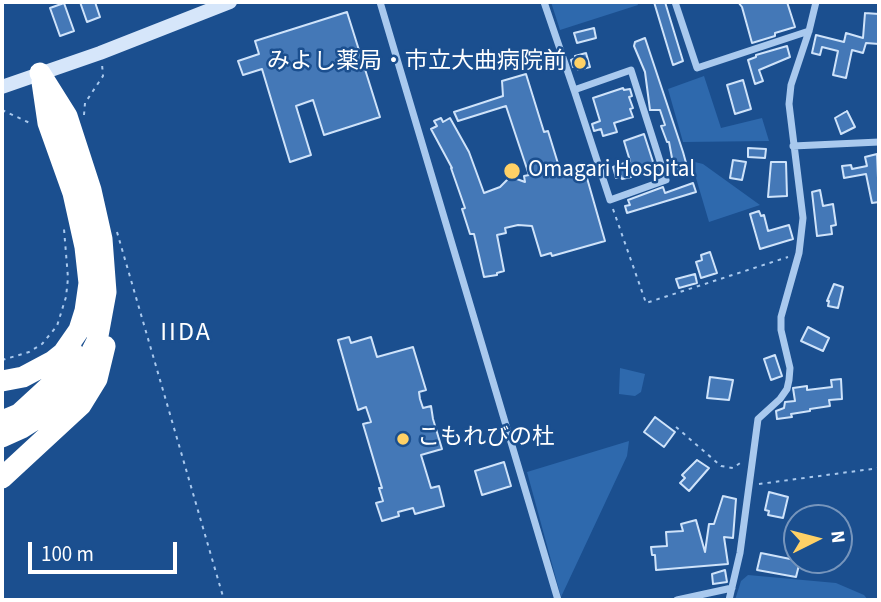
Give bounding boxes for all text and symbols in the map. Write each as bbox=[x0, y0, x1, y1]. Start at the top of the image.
place label: みよし薬局・市立大曲病院前 bbox=[267, 49, 566, 77]
marker: みよし薬局・市立大曲病院前 bbox=[572, 55, 588, 71]
place label: Omagari Hospital bbox=[528, 157, 695, 185]
marker: Omagari Hospital bbox=[502, 161, 522, 181]
district label: IIDA bbox=[161, 318, 211, 350]
place label: こもれびの杜 bbox=[417, 425, 555, 453]
marker: こもれびの杜 bbox=[395, 431, 411, 447]
north arrow bbox=[783, 504, 853, 574]
scale bar bbox=[32, 528, 180, 572]
text: N bbox=[823, 529, 851, 545]
text: 100 m bbox=[41, 539, 94, 569]

